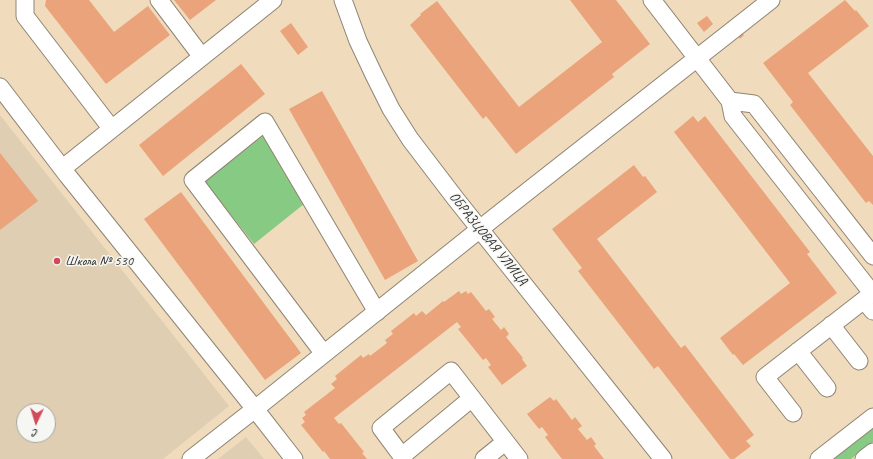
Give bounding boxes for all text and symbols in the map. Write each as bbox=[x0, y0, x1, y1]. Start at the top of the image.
street label: ОБРАЗЦОВАЯ УЛИЦА bbox=[445, 189, 531, 289]
place label: Школа № 530 bbox=[65, 253, 133, 269]
marker: Школа № 530 bbox=[52, 256, 62, 266]
north arrow bbox=[16, 403, 56, 443]
text: С bbox=[32, 427, 38, 441]

